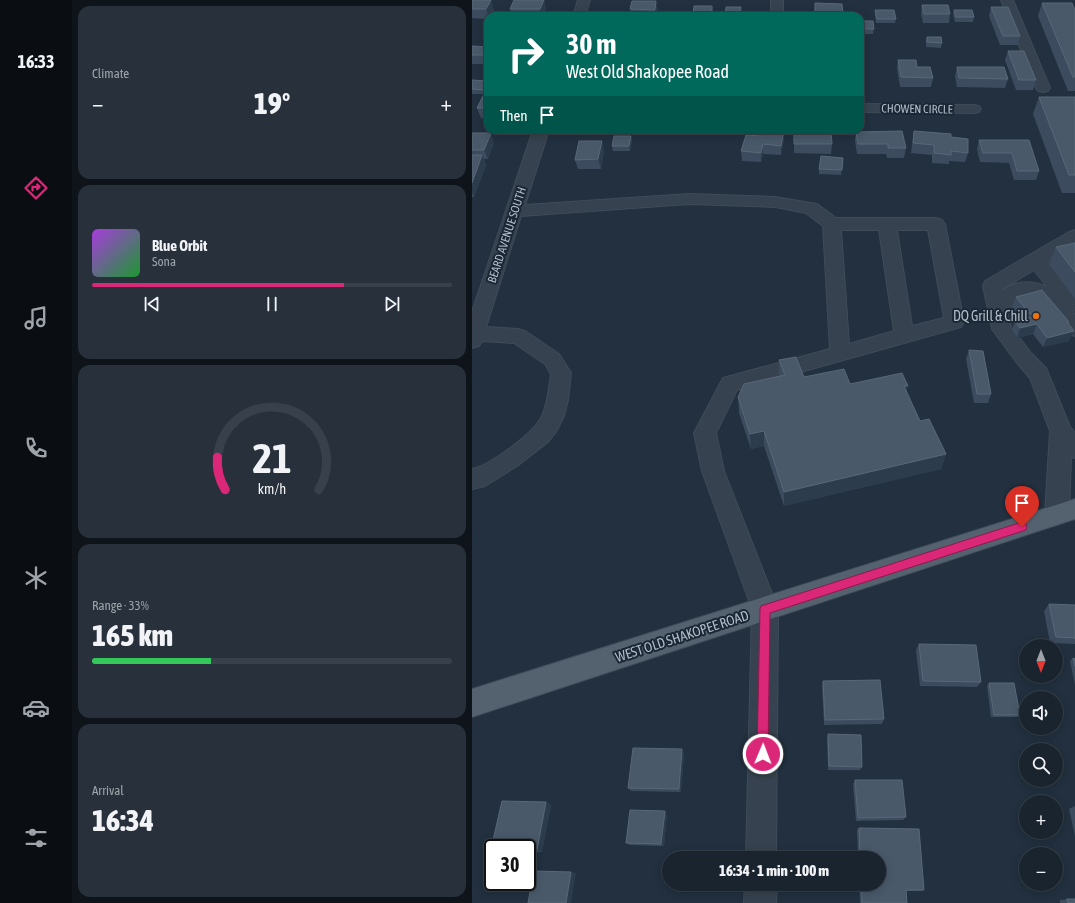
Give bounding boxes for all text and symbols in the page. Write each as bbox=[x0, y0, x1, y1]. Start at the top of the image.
icon: right bbox=[500, 28, 552, 80]
text: 30 m bbox=[566, 28, 616, 60]
text: 16:33 bbox=[17, 51, 55, 72]
text: West Old Shakopee Road bbox=[566, 61, 729, 82]
text: Climate bbox=[92, 66, 129, 81]
text: 19° bbox=[254, 86, 290, 120]
text: − bbox=[92, 90, 103, 116]
text: + bbox=[441, 90, 452, 116]
street label: CHOWEN CIRCLE bbox=[881, 101, 953, 117]
icon: arrive bbox=[536, 104, 558, 126]
text: Then bbox=[500, 107, 528, 124]
icon: directions bbox=[22, 174, 50, 202]
street label: BEARD AVENUE SOUTH bbox=[485, 185, 529, 285]
text: Blue Orbit bbox=[152, 237, 207, 254]
text: Sona bbox=[152, 254, 176, 269]
icon: previous bbox=[141, 293, 163, 315]
icon: pause bbox=[261, 293, 283, 315]
icon: next bbox=[381, 293, 403, 315]
icon: music bbox=[22, 304, 50, 332]
place label: DQ Grill & Chill bbox=[953, 308, 1028, 324]
marker: DQ Grill & Chill bbox=[1031, 311, 1041, 321]
text: 21 bbox=[252, 433, 292, 481]
icon: phone bbox=[22, 434, 50, 462]
text: km/h bbox=[258, 480, 286, 496]
pin bbox=[1005, 486, 1039, 527]
icon: arrive bbox=[1011, 492, 1033, 514]
icon: climate bbox=[22, 564, 50, 592]
text: Range · 33% bbox=[92, 598, 149, 613]
street label: WEST OLD SHAKOPEE ROAD bbox=[613, 607, 751, 665]
text: 165 km bbox=[92, 618, 173, 652]
north arrow bbox=[1019, 639, 1063, 683]
map controls bbox=[1019, 639, 1063, 891]
button: sound bbox=[1019, 691, 1063, 735]
icon: car bbox=[22, 694, 50, 722]
position arrow bbox=[742, 733, 784, 775]
button: search bbox=[1019, 743, 1063, 787]
text: Arrival bbox=[92, 783, 124, 798]
button: + bbox=[1019, 795, 1063, 839]
text: 16:34 bbox=[92, 803, 154, 837]
icon: filters bbox=[22, 824, 50, 852]
speed limit sign: 30 bbox=[484, 839, 536, 891]
button: − bbox=[1019, 847, 1063, 891]
text: 16:34 · 1 min · 100 m bbox=[719, 862, 829, 879]

